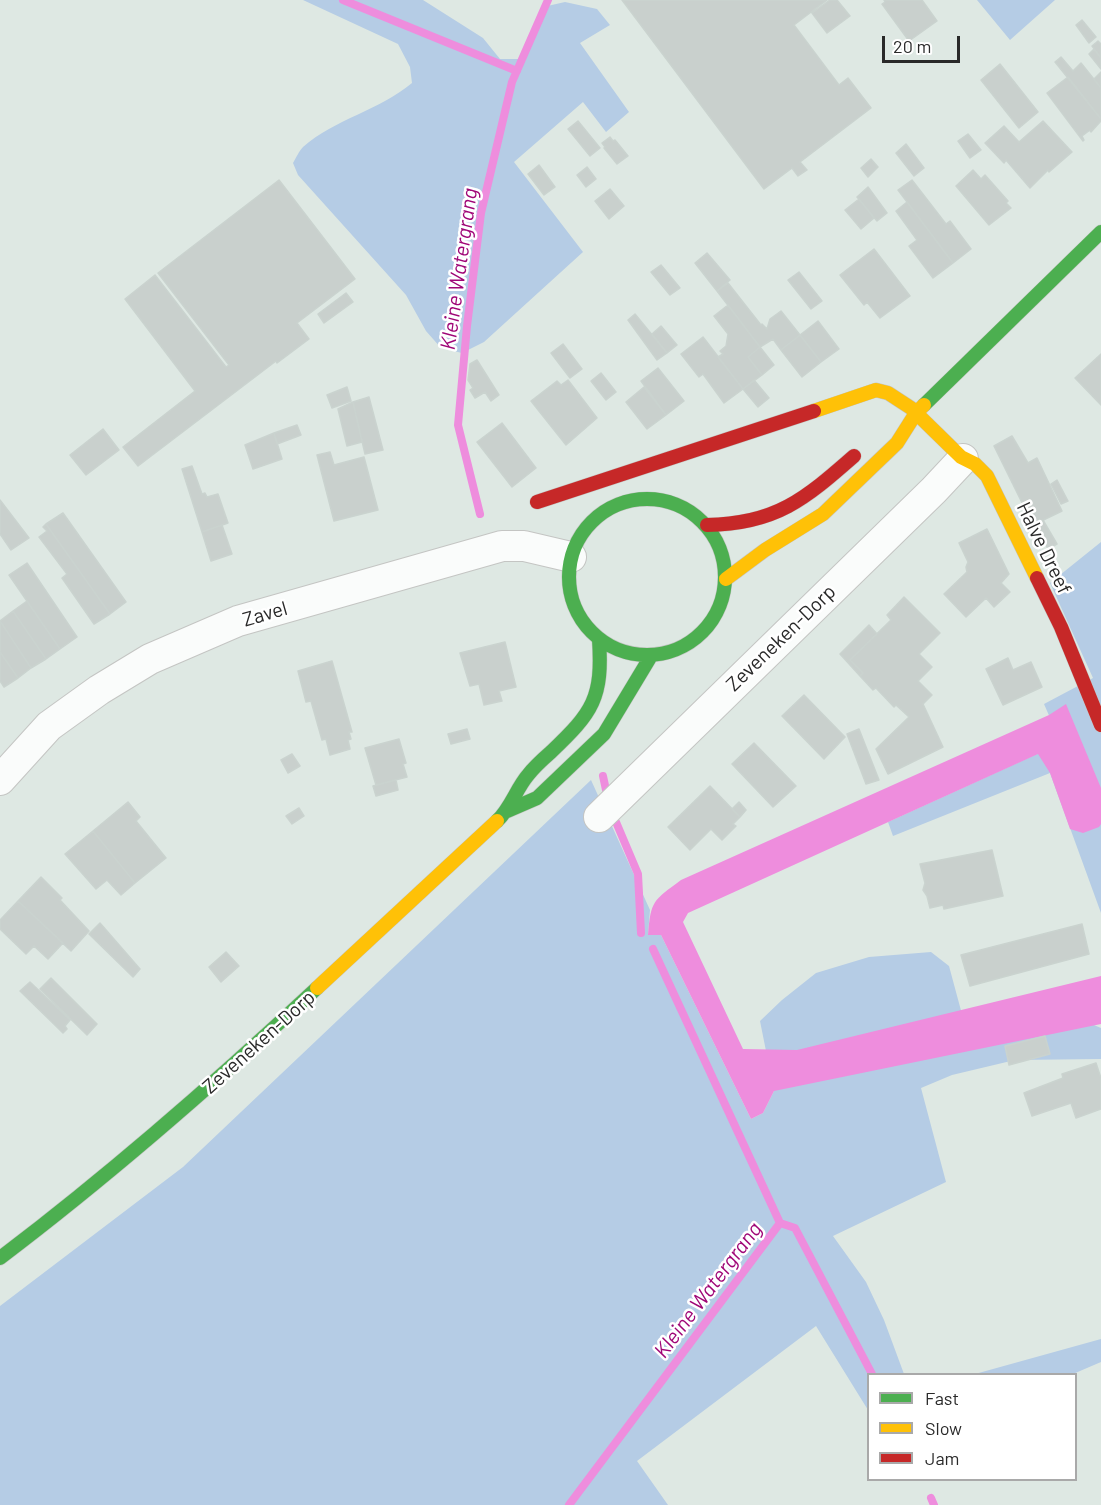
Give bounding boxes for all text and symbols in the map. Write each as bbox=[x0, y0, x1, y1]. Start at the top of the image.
scale bar bbox=[885, 24, 963, 62]
text: 20 m bbox=[893, 35, 931, 57]
water label: Kleine Watergrang bbox=[435, 186, 483, 352]
street label: Halve Dreef bbox=[1011, 498, 1077, 598]
street label: Zeveneken-Dorp bbox=[721, 580, 841, 696]
street label: Zavel bbox=[240, 596, 290, 632]
street label: Zeveneken-Dorp bbox=[198, 985, 320, 1099]
water label: Kleine Watergrang bbox=[649, 1217, 767, 1363]
legend bbox=[867, 1373, 1077, 1481]
text: Fast bbox=[925, 1387, 959, 1409]
text: Slow bbox=[925, 1417, 962, 1439]
text: Jam bbox=[925, 1447, 959, 1469]

